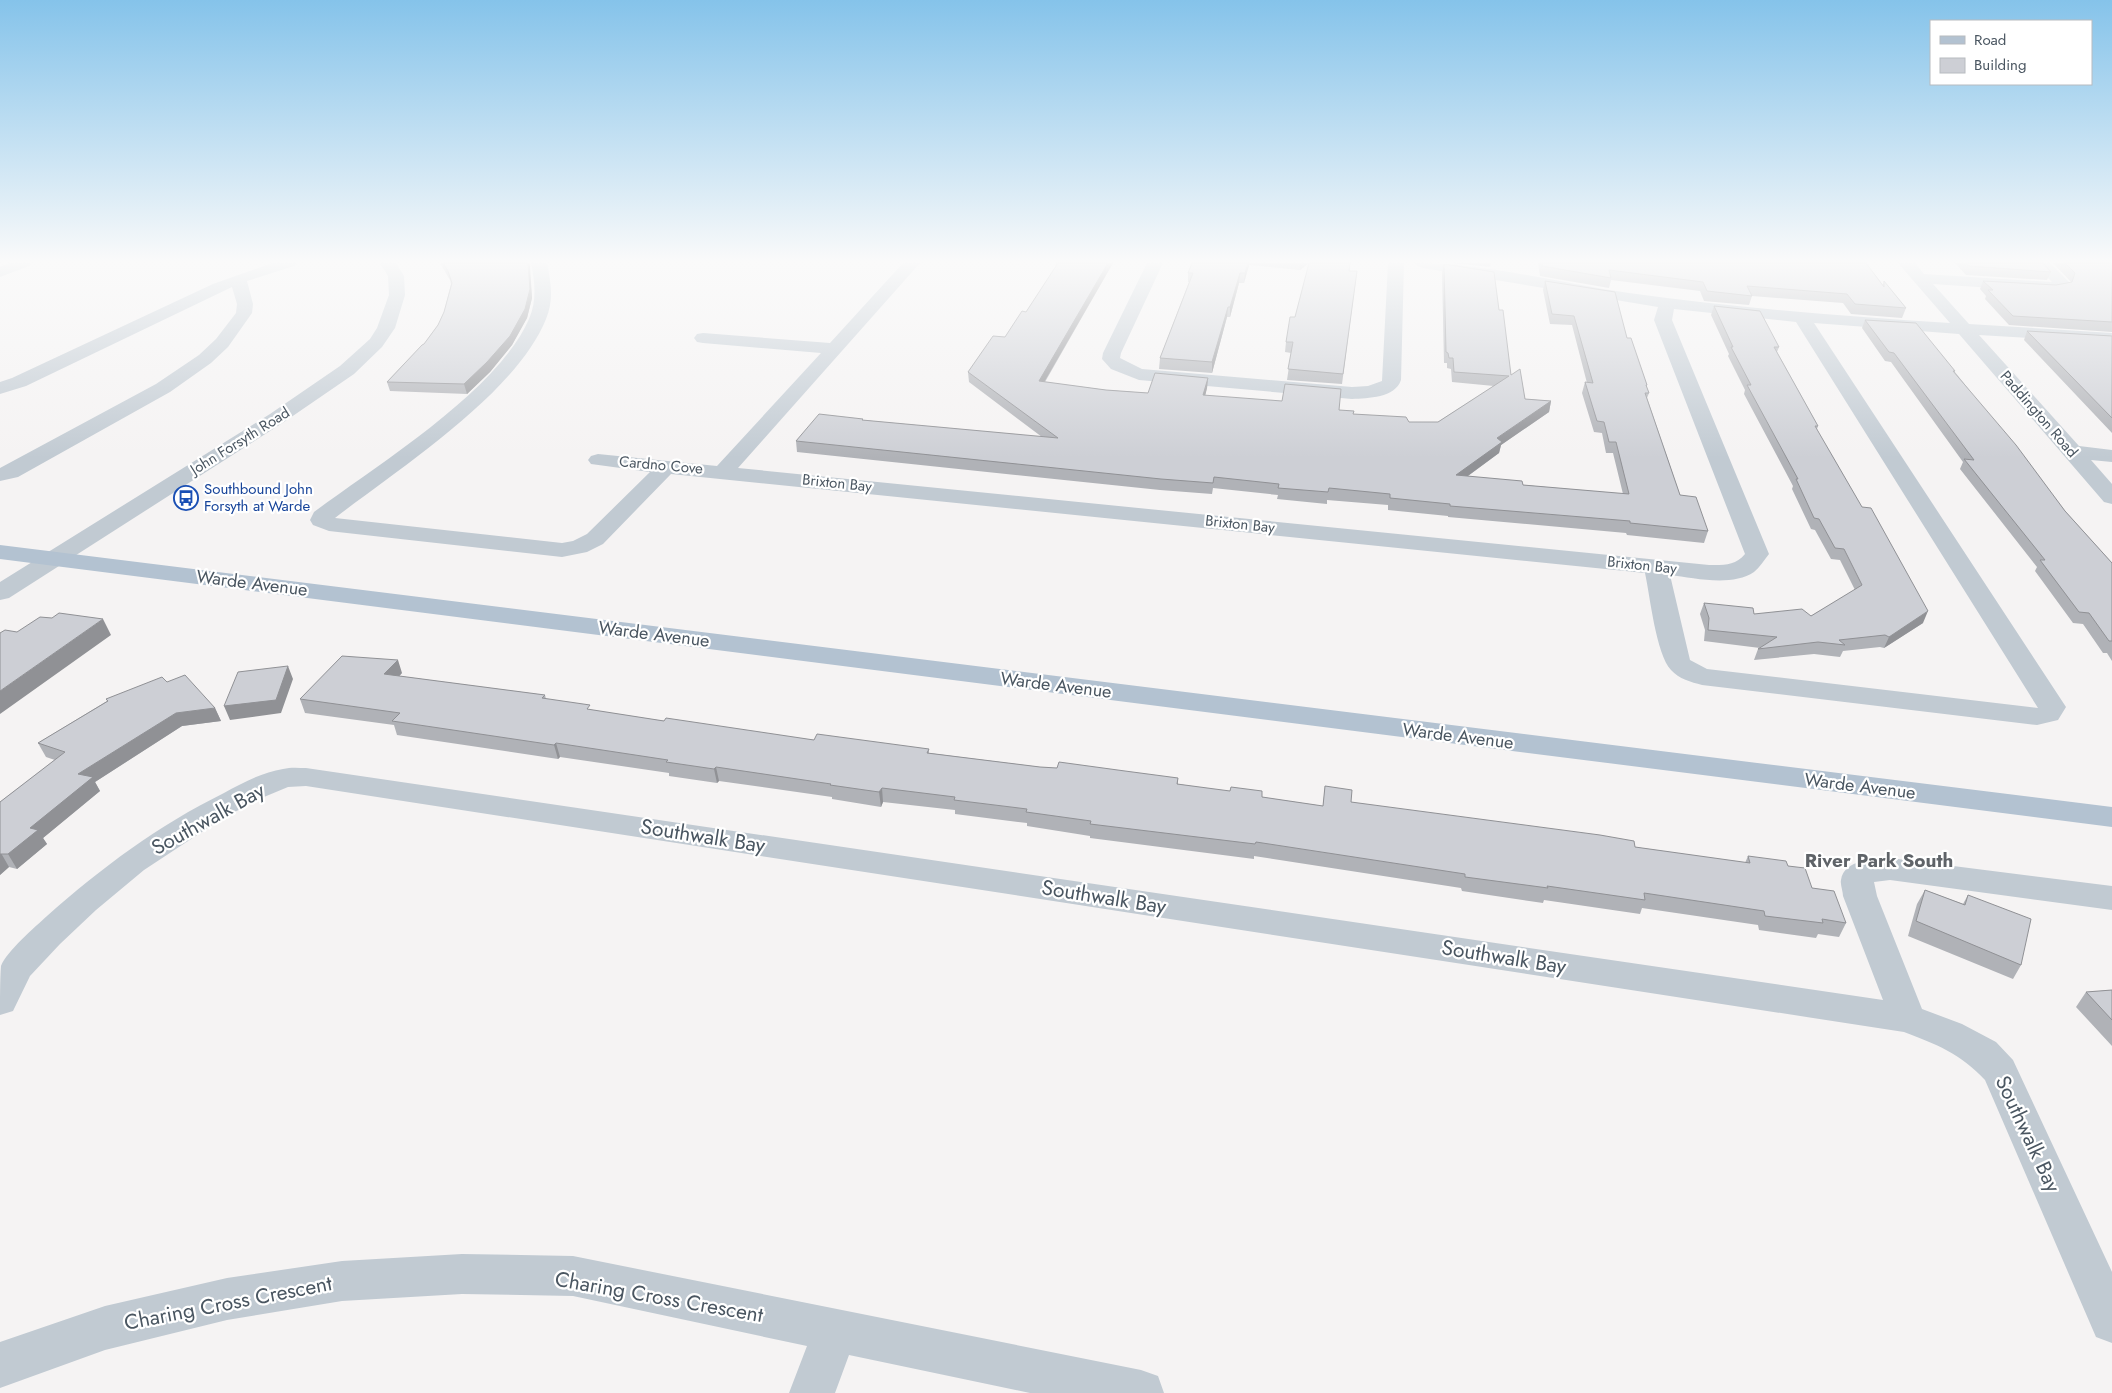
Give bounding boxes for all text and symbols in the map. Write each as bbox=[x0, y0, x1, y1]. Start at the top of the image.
legend bbox=[1930, 20, 2092, 85]
text: Road bbox=[1974, 29, 2006, 51]
text: Building bbox=[1974, 54, 2026, 76]
street label: Paddington Road bbox=[1995, 366, 2083, 462]
street label: John Forsyth Road bbox=[184, 402, 294, 481]
street label: Cardno Cove bbox=[618, 450, 704, 480]
street label: Brixton Bay bbox=[801, 468, 873, 498]
place label: Southbound John Forsyth at Warde bbox=[204, 478, 313, 517]
bus stop icon: Southbound John Forsyth at Warde bbox=[173, 485, 199, 511]
street label: Brixton Bay bbox=[1204, 509, 1276, 539]
street label: Brixton Bay bbox=[1606, 550, 1678, 580]
street label: Warde Avenue bbox=[195, 563, 309, 603]
street label: Warde Avenue bbox=[597, 614, 711, 654]
street label: Warde Avenue bbox=[999, 665, 1113, 705]
street label: Warde Avenue bbox=[1401, 716, 1515, 756]
street label: Warde Avenue bbox=[1803, 766, 1917, 806]
street label: Southwalk Bay bbox=[146, 775, 271, 863]
street label: Southwalk Bay bbox=[639, 811, 768, 861]
district label: River Park South bbox=[1805, 847, 1953, 874]
street label: Southwalk Bay bbox=[1040, 872, 1169, 922]
street label: Southwalk Bay bbox=[1440, 932, 1569, 982]
street label: Southwalk Bay bbox=[1988, 1071, 2068, 1198]
street label: Charing Cross Crescent bbox=[553, 1264, 765, 1330]
street label: Charing Cross Crescent bbox=[122, 1268, 334, 1338]

